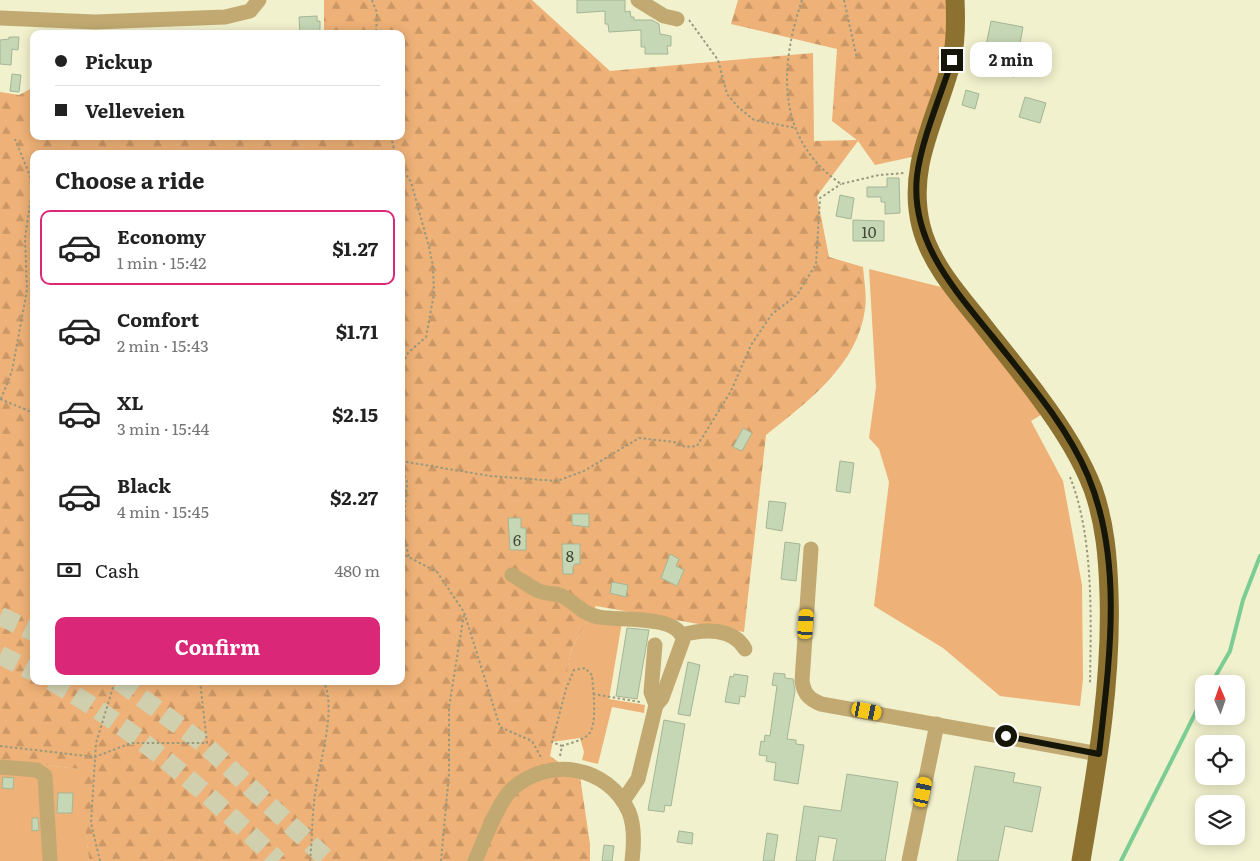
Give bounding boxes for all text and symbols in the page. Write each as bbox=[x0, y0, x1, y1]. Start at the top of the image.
callout: 2 min bbox=[970, 42, 1052, 78]
text: Pickup bbox=[85, 47, 153, 75]
text: 2 min bbox=[989, 47, 1033, 71]
route end bbox=[941, 49, 963, 71]
text: Velleveien bbox=[85, 96, 185, 124]
text: Choose a ride bbox=[55, 163, 204, 196]
house number: 10 bbox=[862, 220, 877, 243]
text: Economy bbox=[117, 222, 206, 250]
icon: car bbox=[57, 225, 102, 270]
text: $1.27 bbox=[332, 234, 378, 262]
text: 1 min · 15:42 bbox=[117, 250, 206, 274]
text: Comfort bbox=[117, 305, 199, 333]
icon: car bbox=[57, 308, 102, 353]
text: $1.71 bbox=[336, 317, 378, 345]
text: 2 min · 15:43 bbox=[117, 333, 209, 357]
text: XL bbox=[117, 388, 144, 416]
icon: car bbox=[57, 391, 102, 436]
text: $2.15 bbox=[332, 400, 378, 428]
text: 3 min · 15:44 bbox=[117, 416, 209, 440]
text: Black bbox=[117, 471, 171, 499]
icon: car bbox=[57, 474, 102, 519]
text: $2.27 bbox=[330, 483, 378, 511]
text: 4 min · 15:45 bbox=[117, 499, 209, 523]
house number: 6 bbox=[513, 528, 521, 551]
house number: 8 bbox=[566, 544, 574, 567]
icon: cash bbox=[55, 556, 83, 584]
text: Cash bbox=[95, 556, 139, 584]
text: 480 m bbox=[334, 558, 380, 582]
car bbox=[797, 609, 814, 639]
button: Confirm bbox=[55, 617, 380, 675]
north arrow bbox=[1195, 675, 1245, 725]
map controls bbox=[1195, 675, 1245, 845]
car bbox=[850, 701, 883, 721]
route start bbox=[995, 725, 1017, 747]
button: locate bbox=[1195, 735, 1245, 785]
car bbox=[912, 776, 933, 808]
button: layers bbox=[1195, 795, 1245, 845]

